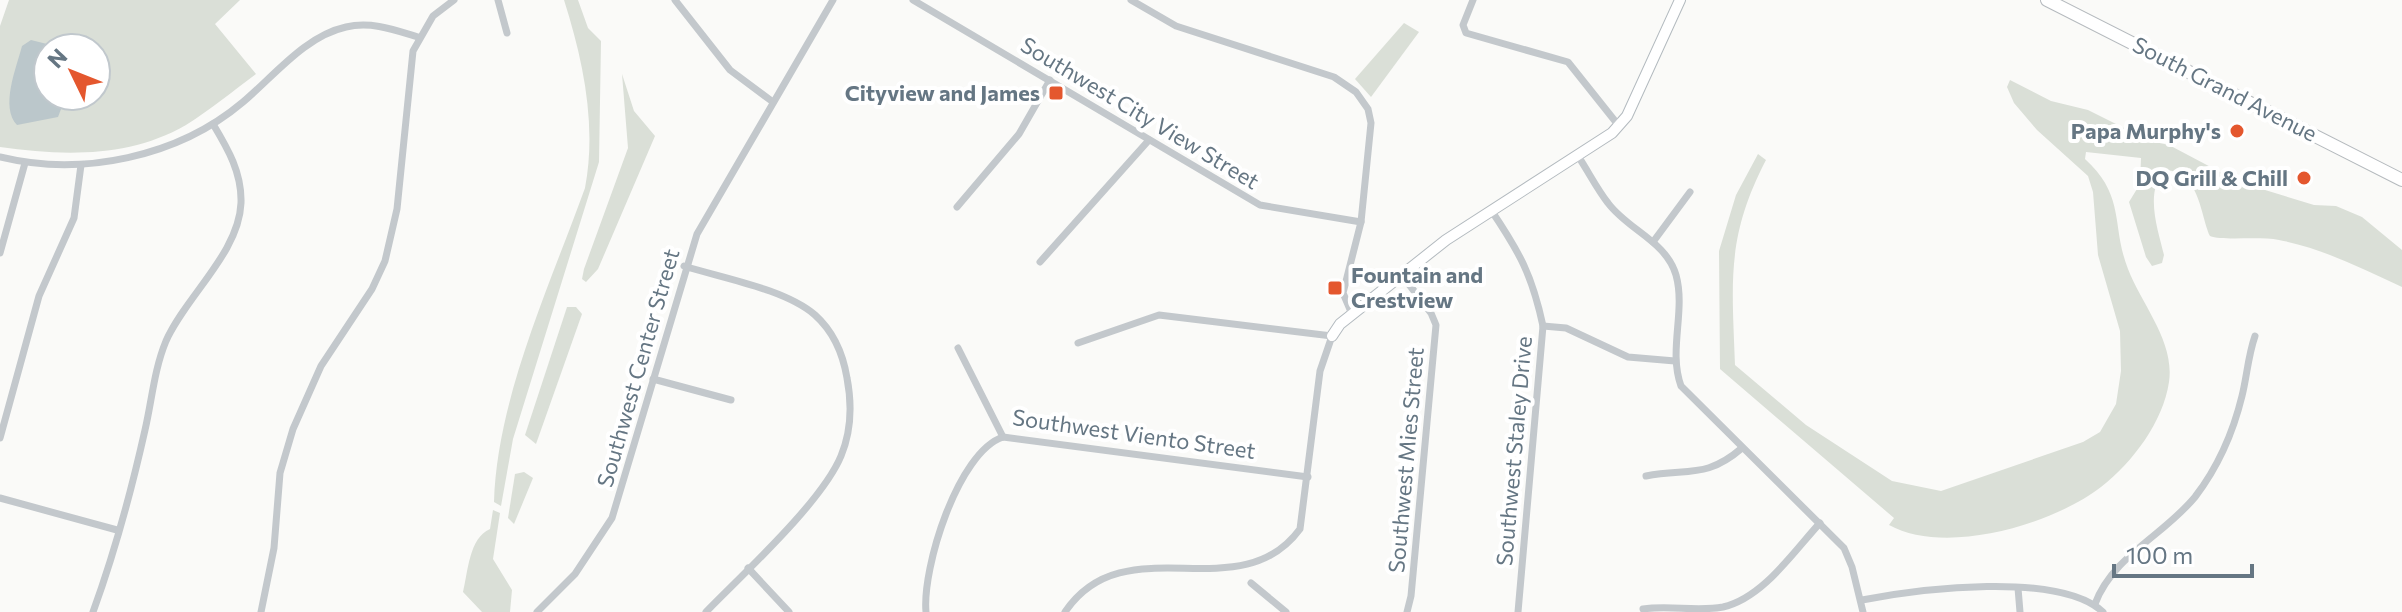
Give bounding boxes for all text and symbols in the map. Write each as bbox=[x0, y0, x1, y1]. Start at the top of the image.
street label: South Grand Avenue bbox=[2129, 30, 2322, 147]
street label: Southwest City View Street bbox=[1016, 31, 1264, 194]
north arrow bbox=[32, 32, 112, 112]
text: N bbox=[42, 43, 73, 73]
place label: Cityview and James bbox=[845, 79, 1040, 106]
marker: Cityview and James bbox=[1047, 84, 1065, 102]
place label: Papa Murphy's bbox=[2071, 117, 2221, 144]
marker: Papa Murphy's bbox=[2228, 122, 2246, 140]
place label: DQ Grill & Chill bbox=[2135, 164, 2288, 191]
marker: DQ Grill & Chill bbox=[2295, 169, 2313, 187]
street label: Southwest Center Street bbox=[591, 246, 684, 490]
place label: Fountain and Crestview bbox=[1351, 261, 1483, 313]
marker: Fountain and Crestview bbox=[1326, 279, 1344, 297]
street label: Southwest Staley Drive bbox=[1490, 335, 1537, 567]
street label: Southwest Mies Street bbox=[1382, 346, 1429, 574]
street label: Southwest Viento Street bbox=[1011, 403, 1257, 464]
scale bar bbox=[2114, 528, 2252, 578]
text: 100 m bbox=[2126, 540, 2193, 569]

